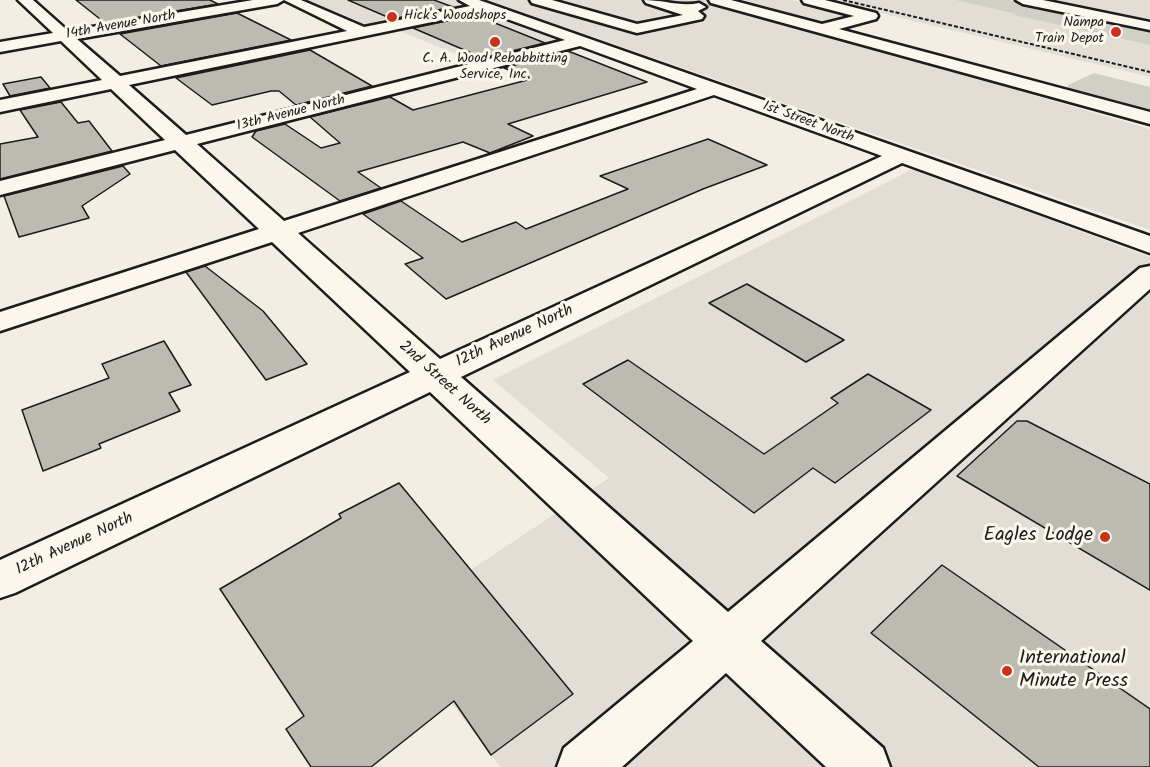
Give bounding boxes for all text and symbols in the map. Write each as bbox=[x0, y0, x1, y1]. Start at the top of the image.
street label: 14th Avenue North bbox=[65, 8, 177, 44]
place label: Hick's Woodshops bbox=[404, 9, 506, 25]
marker: Hick's Woodshops bbox=[385, 10, 399, 24]
place label: Nampa Train Depot bbox=[1035, 16, 1104, 48]
marker: Nampa Train Depot bbox=[1109, 25, 1123, 39]
marker: C. A. Wood Rebabbitting Service, Inc. bbox=[488, 35, 502, 49]
place label: C. A. Wood Rebabbitting Service, Inc. bbox=[422, 52, 568, 84]
street label: 13th Avenue North bbox=[235, 92, 347, 136]
street label: 1st Street North bbox=[760, 99, 856, 147]
street label: 12th Avenue North bbox=[453, 301, 577, 373]
street label: 2nd Street North bbox=[394, 338, 494, 430]
street label: 12th Avenue North bbox=[13, 509, 137, 581]
place label: Eagles Lodge bbox=[984, 525, 1093, 549]
marker: Eagles Lodge bbox=[1098, 530, 1112, 544]
place label: International Minute Press bbox=[1019, 648, 1128, 695]
marker: International Minute Press bbox=[1000, 664, 1014, 678]

